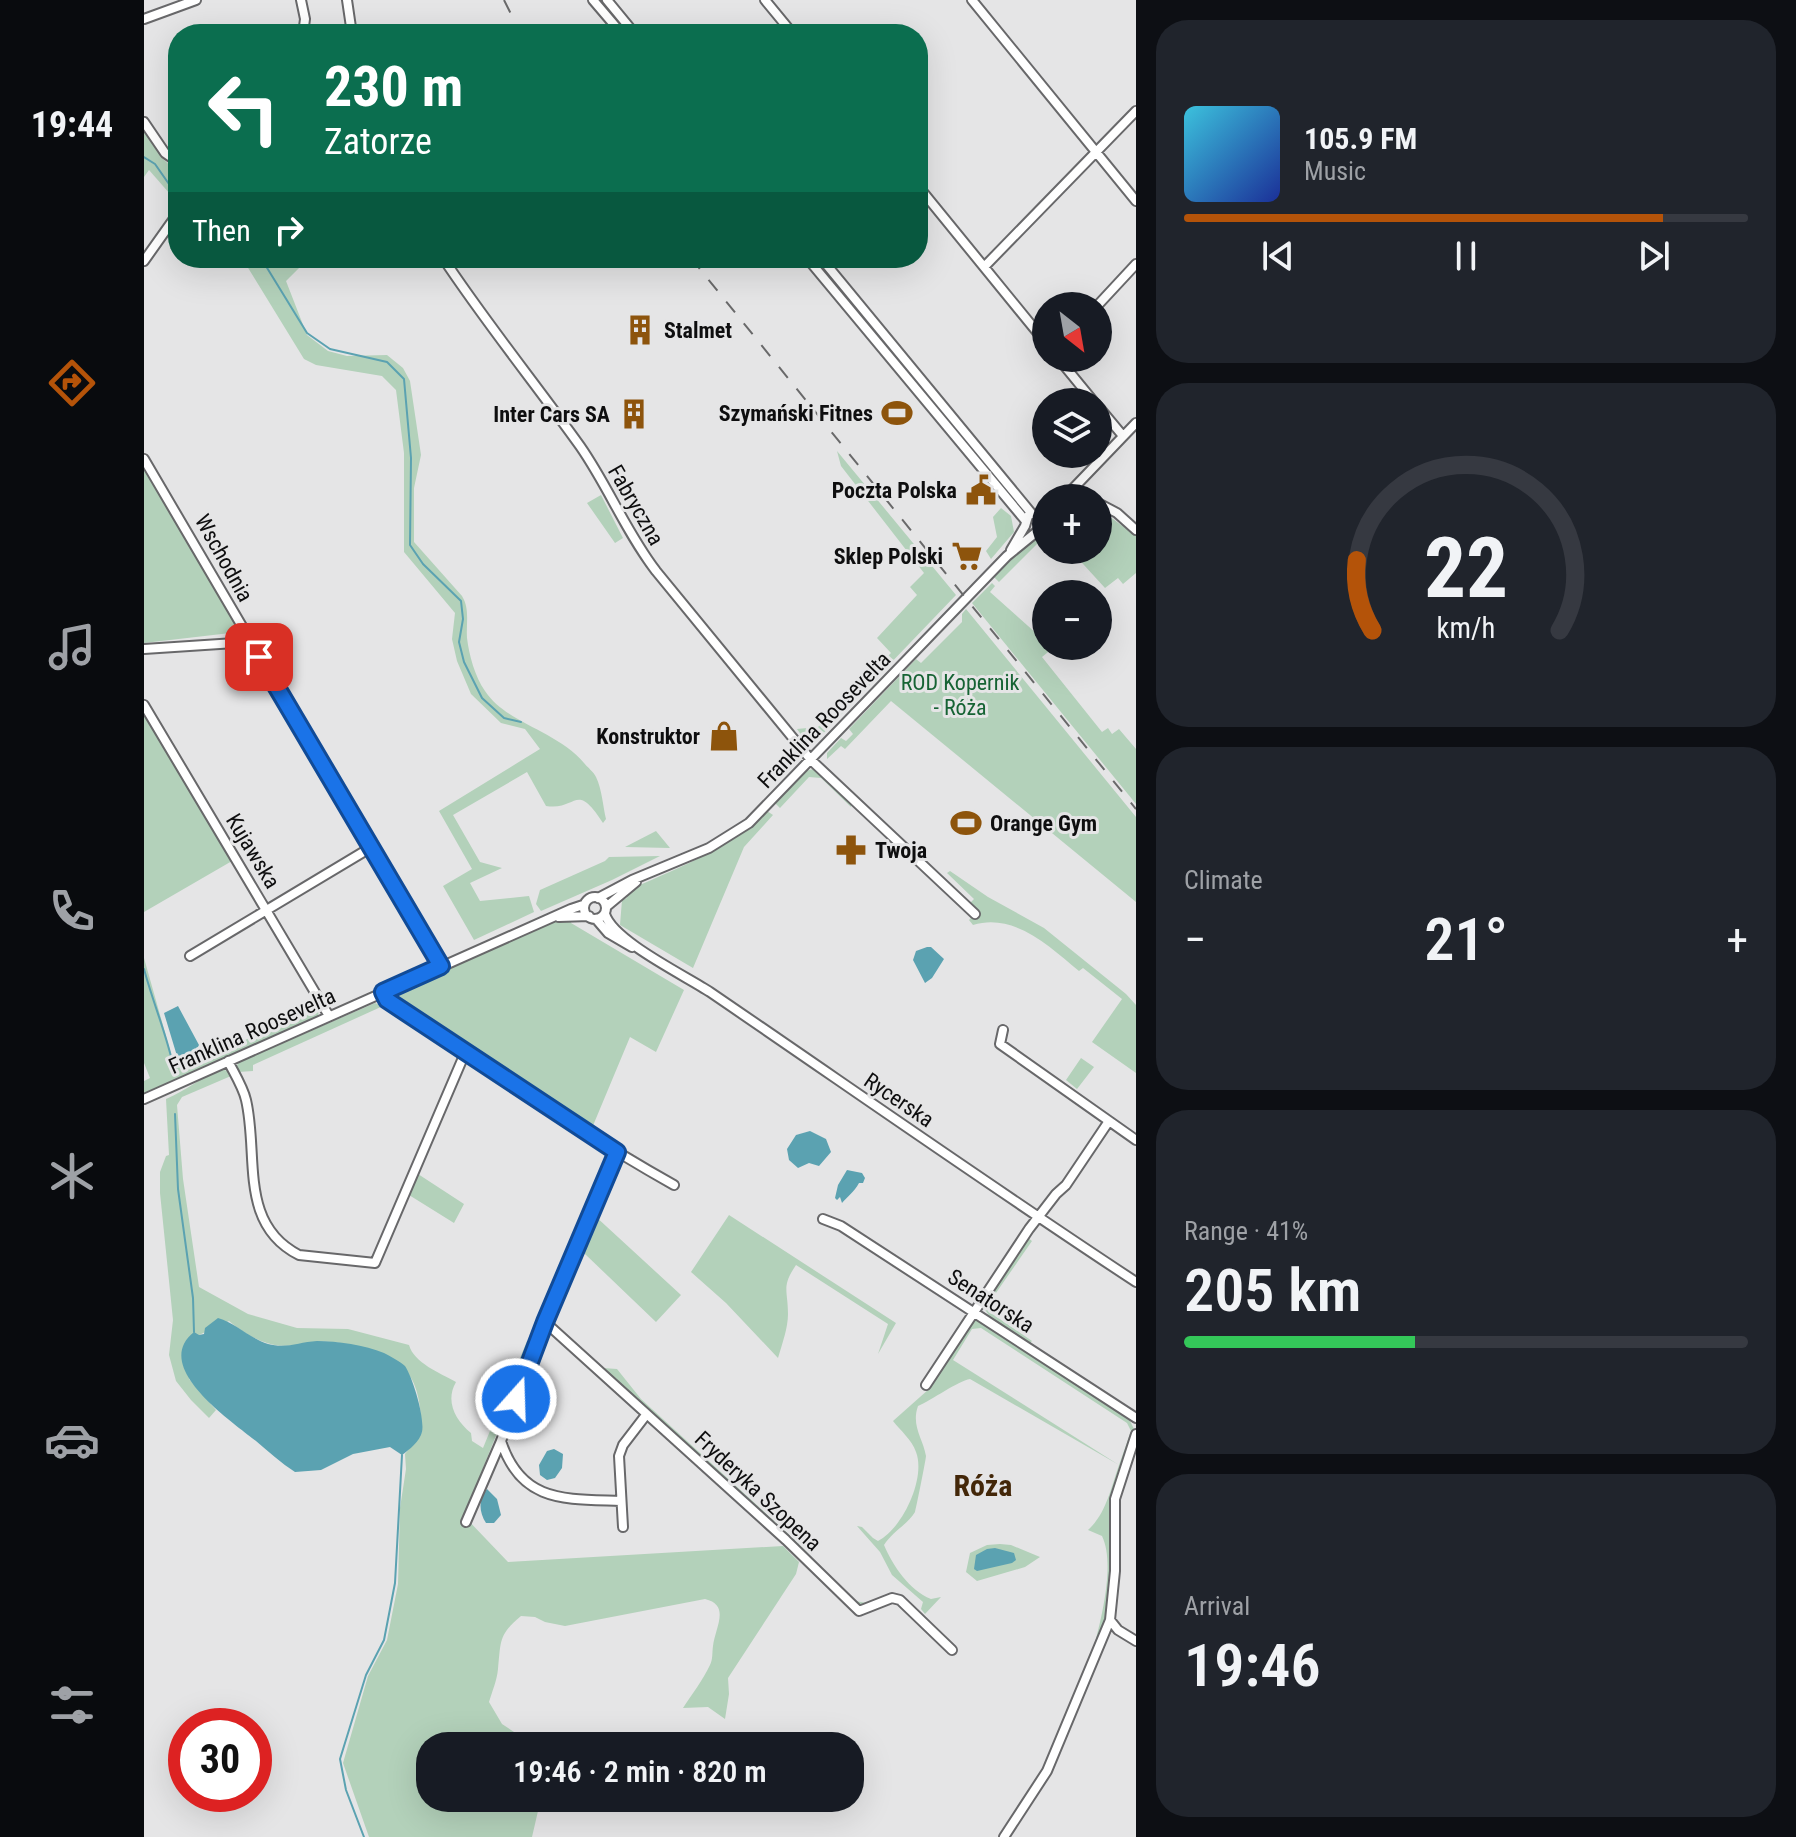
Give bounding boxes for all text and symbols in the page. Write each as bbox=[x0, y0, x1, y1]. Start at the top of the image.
text: 230 m bbox=[324, 54, 463, 120]
icon: left bbox=[192, 56, 296, 160]
text: 19:44 bbox=[31, 104, 113, 146]
text: Zatorze bbox=[324, 121, 432, 163]
text: 105.9 FM bbox=[1304, 121, 1417, 156]
text: Music bbox=[1304, 156, 1366, 186]
icon: right bbox=[267, 208, 311, 252]
text: Then bbox=[192, 213, 251, 248]
icon: previous bbox=[1256, 234, 1300, 278]
icon: pause bbox=[1444, 234, 1488, 278]
icon: next bbox=[1632, 234, 1676, 278]
north arrow bbox=[1032, 292, 1112, 372]
map controls bbox=[1032, 292, 1112, 660]
building icon: Stalmet bbox=[623, 313, 657, 347]
place label: Stalmet bbox=[664, 318, 732, 343]
icon: directions bbox=[44, 355, 100, 411]
button: layers bbox=[1032, 388, 1112, 468]
sports icon: Szymański Fitnes bbox=[880, 396, 914, 430]
building icon: Inter Cars SA bbox=[617, 397, 651, 431]
place label: Szymański Fitnes bbox=[719, 401, 873, 426]
place label: Inter Cars SA bbox=[493, 402, 610, 427]
street label: Fabryczna bbox=[603, 460, 669, 550]
public building icon: Poczta Polska bbox=[964, 473, 998, 507]
place label: Poczta Polska bbox=[832, 478, 957, 503]
button: + bbox=[1032, 484, 1112, 564]
street label: Wschodnia bbox=[190, 510, 258, 606]
text: 22 bbox=[1424, 520, 1508, 617]
supermarket icon: Sklep Polski bbox=[950, 539, 984, 573]
place label: Sklep Polski bbox=[834, 544, 943, 569]
button: − bbox=[1032, 580, 1112, 660]
text: km/h bbox=[1437, 611, 1495, 645]
icon: music bbox=[44, 619, 100, 675]
pin bbox=[225, 623, 293, 691]
icon: arrive bbox=[237, 635, 281, 679]
street label: Franklina Roosevelta bbox=[753, 647, 895, 793]
park label: ROD Kopernik - Róża bbox=[901, 670, 1019, 720]
shop icon: Konstruktor bbox=[707, 719, 741, 753]
place label: Konstruktor bbox=[596, 724, 700, 749]
sports icon: Orange Gym bbox=[949, 806, 983, 840]
street label: Kujawska bbox=[221, 809, 285, 893]
place label: Orange Gym bbox=[990, 811, 1097, 836]
pharmacy icon: Twoja bbox=[834, 833, 868, 867]
place label: Twoja bbox=[875, 838, 927, 863]
text: Climate bbox=[1184, 865, 1263, 895]
icon: phone bbox=[44, 883, 100, 939]
text: 21° bbox=[1424, 904, 1508, 975]
text: − bbox=[1184, 914, 1206, 966]
text: + bbox=[1726, 914, 1748, 966]
street label: Franklina Roosevelta bbox=[165, 983, 339, 1079]
street label: Rycerska bbox=[860, 1068, 938, 1132]
icon: climate bbox=[44, 1148, 100, 1204]
text: Range · 41% bbox=[1184, 1216, 1308, 1246]
text: 205 km bbox=[1184, 1255, 1361, 1326]
street label: Senatorska bbox=[943, 1264, 1039, 1338]
position arrow bbox=[474, 1357, 558, 1441]
icon: car bbox=[44, 1412, 100, 1468]
street label: Fryderyka Szopena bbox=[690, 1426, 826, 1556]
district label: Róża bbox=[954, 1468, 1013, 1503]
text: Arrival bbox=[1184, 1591, 1250, 1621]
text: 19:46 bbox=[1184, 1630, 1321, 1701]
icon: filters bbox=[44, 1677, 100, 1733]
speed limit sign: 30 bbox=[168, 1708, 272, 1812]
text: 19:46 · 2 min · 820 m bbox=[513, 1754, 767, 1789]

